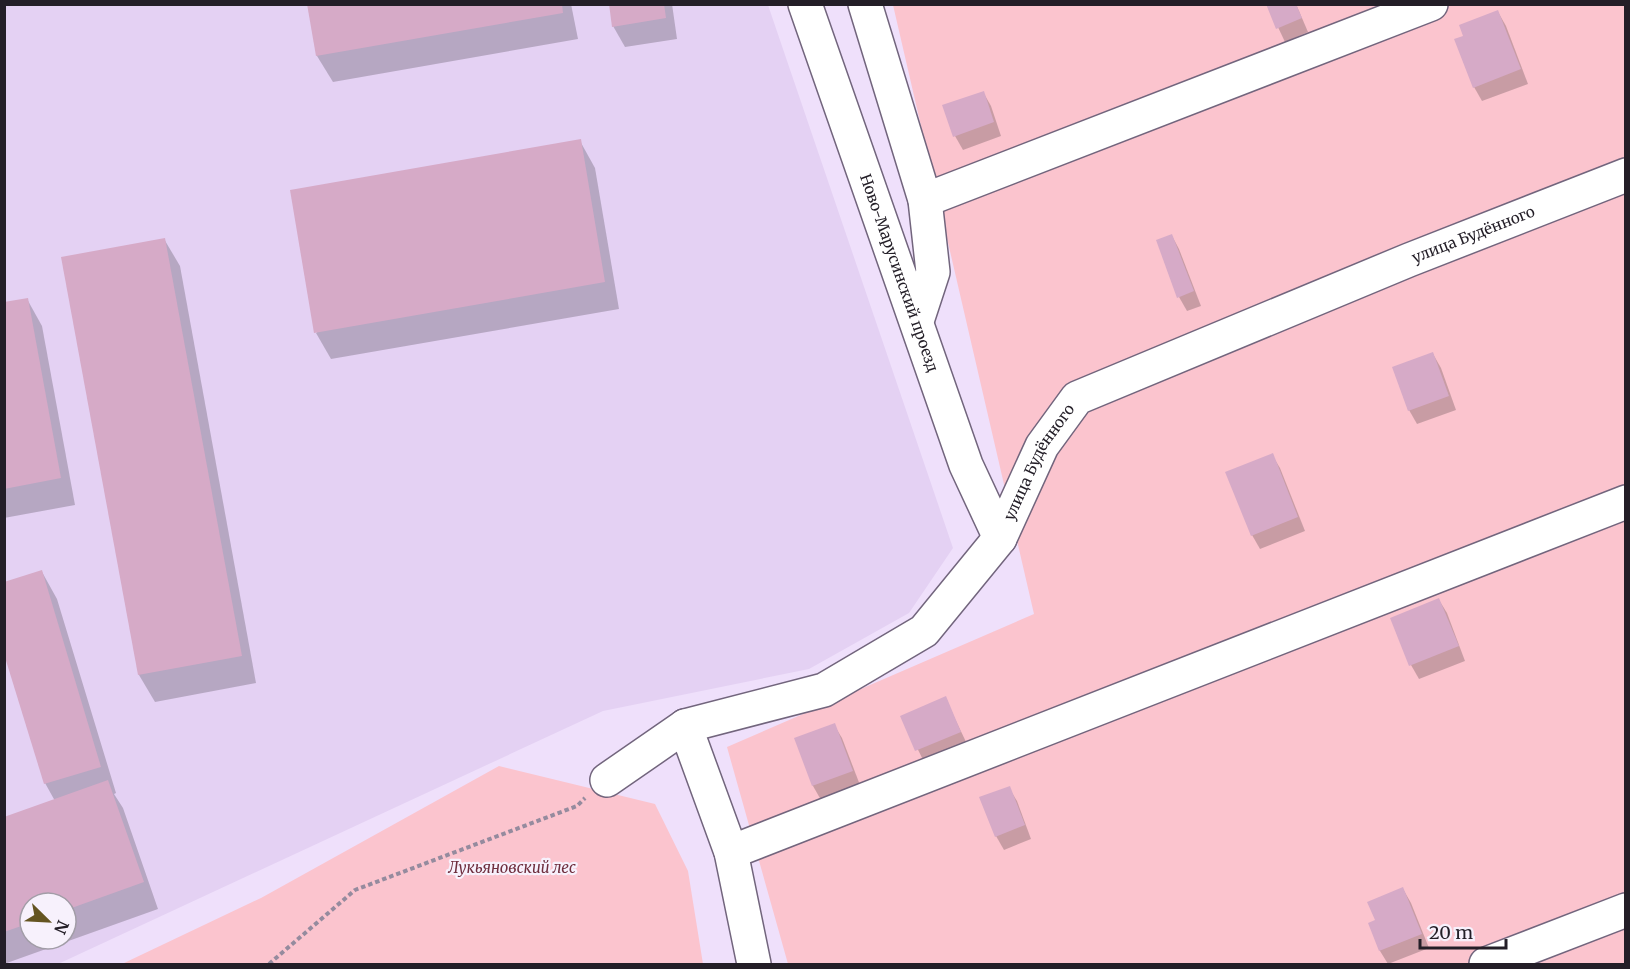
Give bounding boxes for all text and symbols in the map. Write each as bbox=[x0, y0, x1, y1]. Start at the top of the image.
street label: Ново-Марусинский проезд bbox=[856, 171, 943, 375]
street label: улица Будённого bbox=[1409, 202, 1538, 267]
street label: улица Будённого bbox=[999, 400, 1079, 523]
park label: Лукьяновский лес bbox=[447, 858, 576, 877]
north arrow bbox=[18, 891, 78, 951]
scale bar bbox=[1420, 912, 1506, 950]
text: N bbox=[50, 917, 73, 937]
text: 20 m bbox=[1429, 921, 1473, 944]

